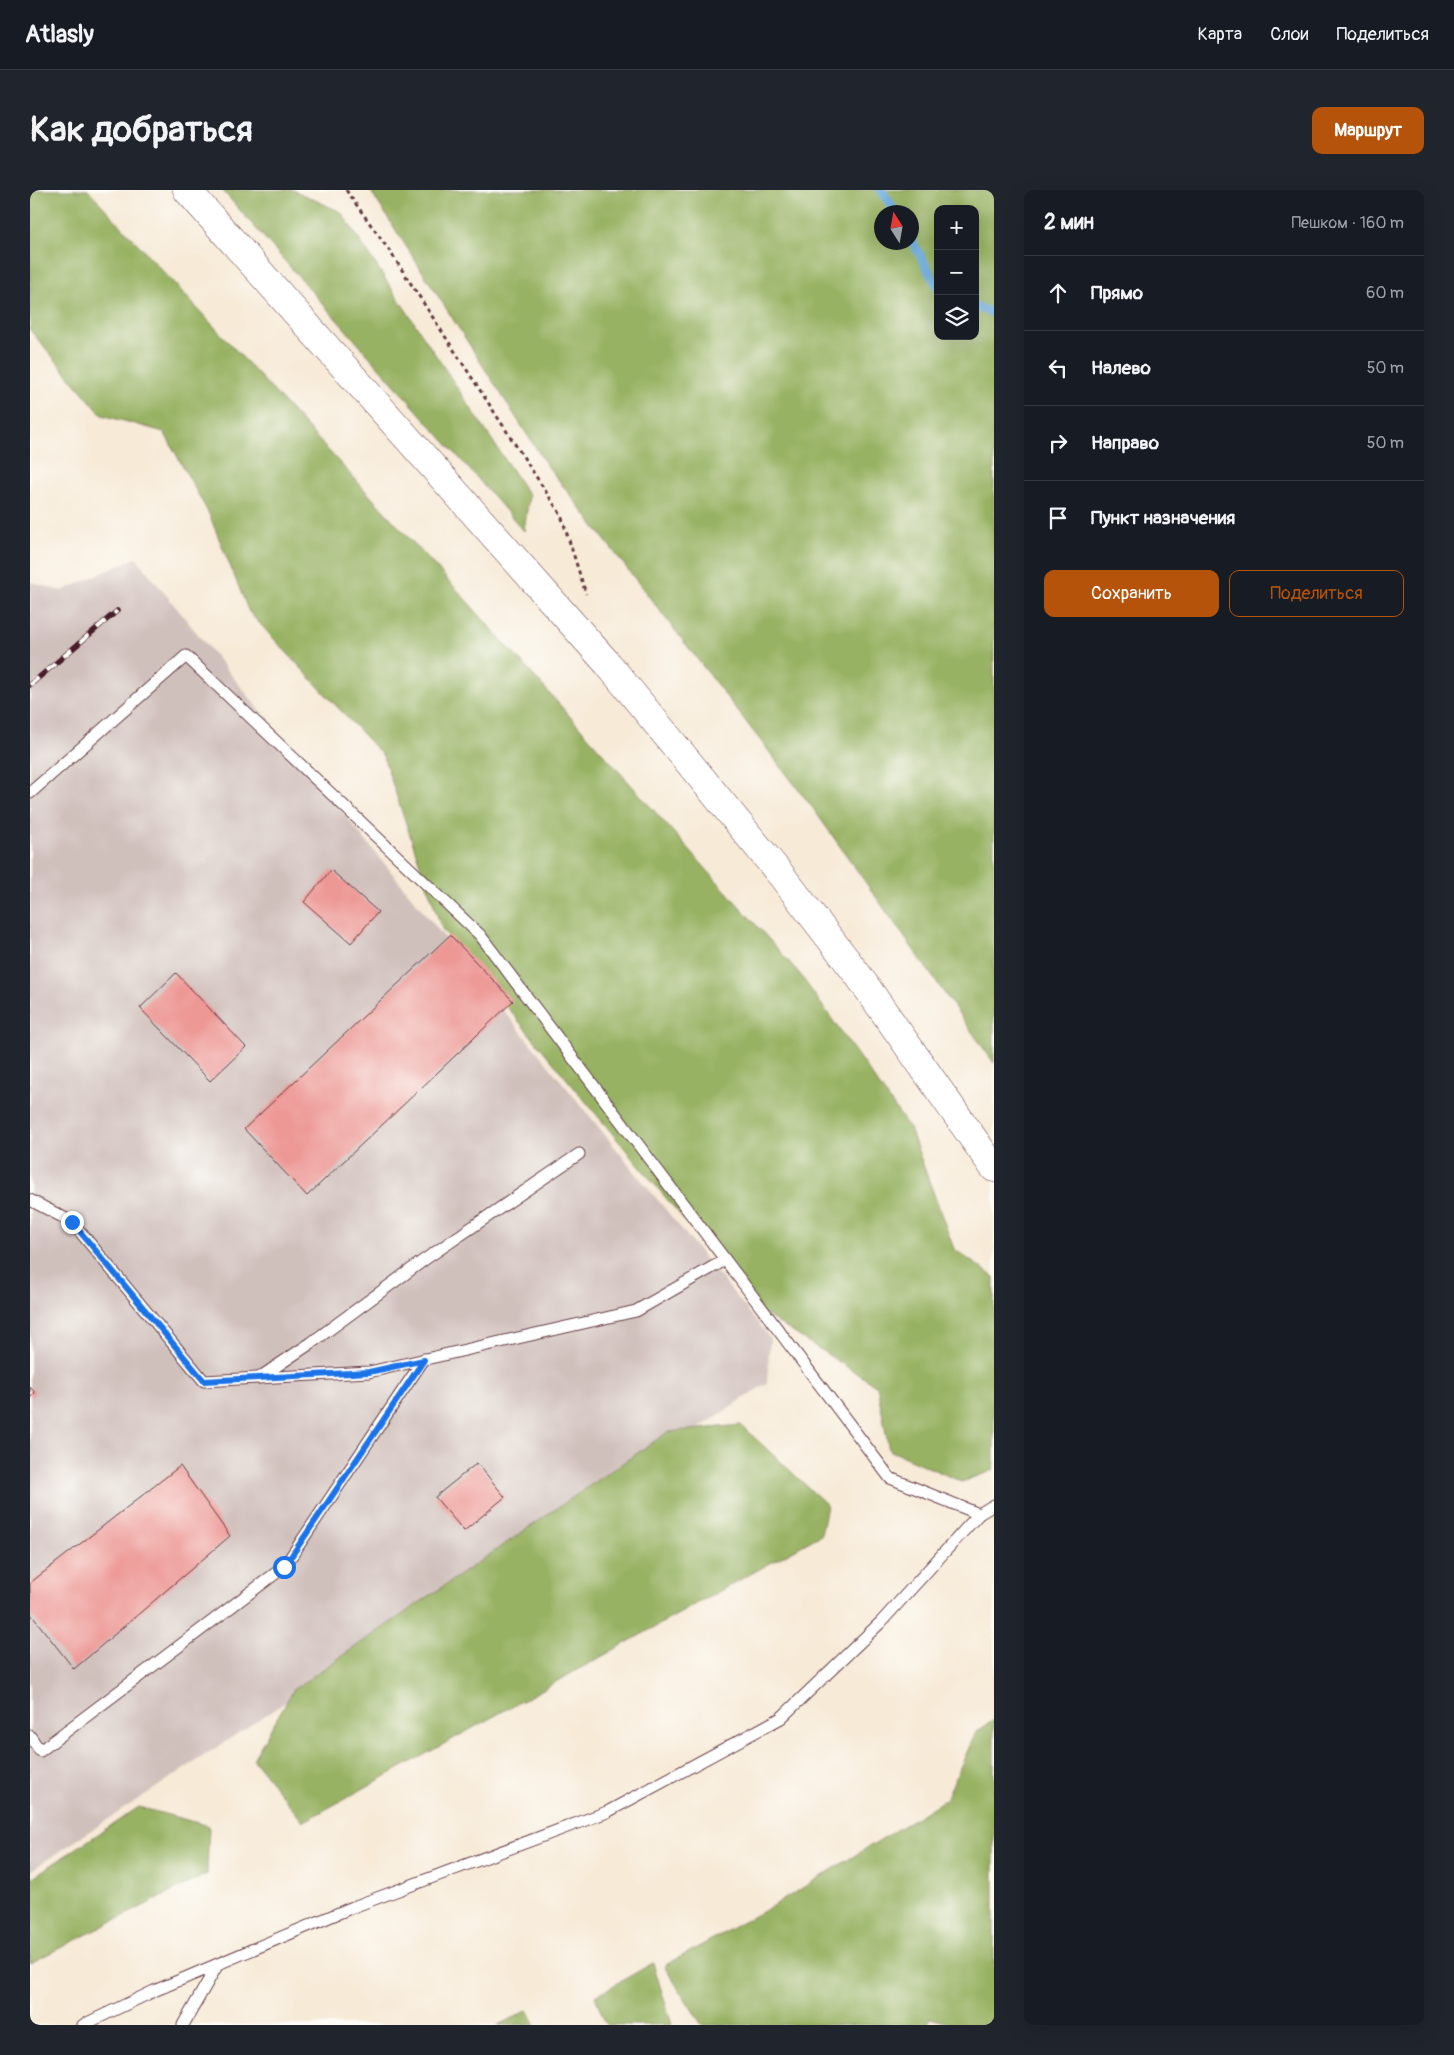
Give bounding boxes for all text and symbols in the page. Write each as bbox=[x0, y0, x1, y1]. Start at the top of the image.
text: Atlasly bbox=[25, 20, 94, 49]
text: Карта bbox=[1198, 23, 1242, 46]
text: Слои bbox=[1270, 23, 1308, 46]
text: Поделиться bbox=[1336, 23, 1429, 46]
button: Маршрут bbox=[1312, 107, 1424, 154]
text: Как добраться bbox=[30, 108, 253, 152]
north arrow bbox=[874, 205, 919, 250]
map controls bbox=[934, 205, 979, 340]
button: + bbox=[934, 205, 979, 250]
text: 2 мин bbox=[1044, 209, 1094, 236]
text: Пешком · 160 m bbox=[1292, 213, 1404, 233]
button: − bbox=[934, 250, 979, 295]
icon: ahead bbox=[1044, 279, 1072, 307]
text: Прямо bbox=[1091, 281, 1143, 305]
text: 60 m bbox=[1366, 283, 1404, 303]
button: layers bbox=[934, 295, 979, 340]
icon: left bbox=[1044, 354, 1072, 382]
text: Налево bbox=[1091, 356, 1151, 380]
text: 50 m bbox=[1367, 358, 1404, 378]
icon: right bbox=[1044, 429, 1072, 457]
text: Направо bbox=[1091, 431, 1159, 455]
text: 50 m bbox=[1367, 433, 1404, 453]
icon: arrive bbox=[1044, 504, 1072, 532]
text: Пункт назначения bbox=[1091, 506, 1235, 530]
button: Сохранить bbox=[1044, 570, 1219, 617]
button: Поделиться bbox=[1229, 570, 1404, 617]
route end bbox=[61, 1211, 84, 1234]
route start bbox=[273, 1556, 296, 1579]

